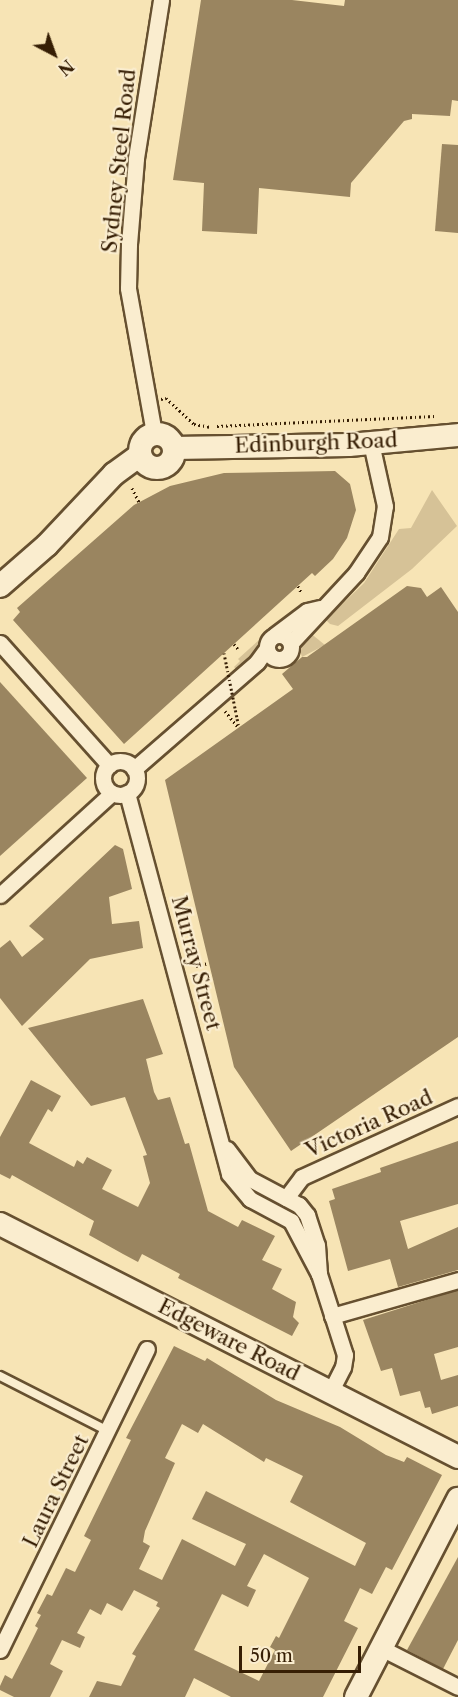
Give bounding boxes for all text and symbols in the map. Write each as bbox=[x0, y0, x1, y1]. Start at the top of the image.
north arrow bbox=[24, 24, 84, 84]
text: N bbox=[54, 55, 78, 80]
street label: Sydney Steel Road bbox=[97, 68, 141, 254]
street label: Edinburgh Road bbox=[234, 428, 398, 458]
street label: Murray Street bbox=[166, 893, 226, 1033]
street label: Victoria Road bbox=[301, 1085, 437, 1163]
street label: Edgeware Road bbox=[154, 1293, 304, 1387]
street label: Laura Street bbox=[18, 1430, 94, 1552]
scale bar bbox=[242, 1634, 364, 1672]
text: 50 m bbox=[250, 1645, 293, 1667]

